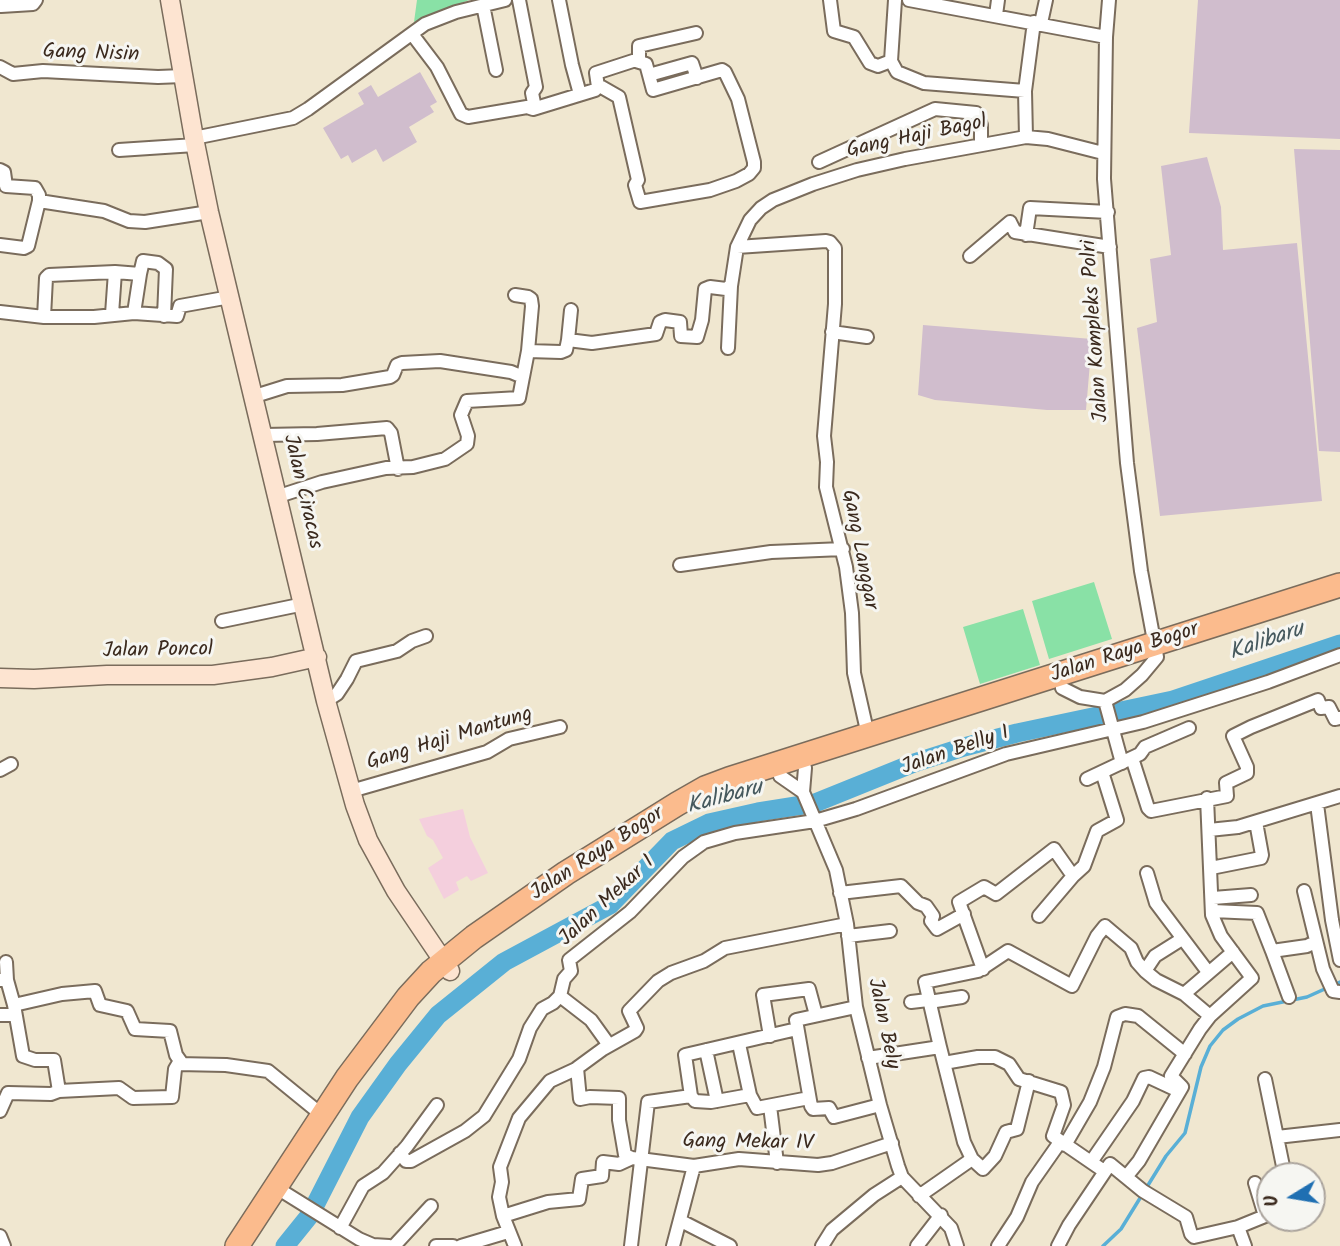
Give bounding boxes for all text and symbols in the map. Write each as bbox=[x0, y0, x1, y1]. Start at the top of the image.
street label: Gang Nisin bbox=[42, 41, 140, 69]
street label: Gang Haji Bagol bbox=[845, 111, 989, 165]
street label: Jalan Kompleks Polri bbox=[1078, 239, 1116, 423]
street label: Jalan Ciracas bbox=[276, 432, 326, 552]
street label: Gang Langgar bbox=[834, 488, 882, 612]
water label: Kalibaru bbox=[1226, 617, 1308, 669]
street label: Jalan Raya Bogor bbox=[1048, 618, 1202, 690]
street label: Jalan Poncol bbox=[103, 638, 213, 666]
street label: Gang Haji Mantung bbox=[364, 703, 536, 777]
street label: Jalan Belly I bbox=[899, 722, 1013, 782]
water label: Kalibaru bbox=[684, 776, 766, 822]
street label: Jalan Raya Bogor bbox=[527, 803, 669, 907]
street label: Jalan Mekar I bbox=[555, 851, 661, 953]
street label: Jalan Bely bbox=[860, 976, 904, 1072]
street label: Gang Mekar IV bbox=[682, 1130, 814, 1158]
north arrow bbox=[1256, 1162, 1326, 1232]
text: U bbox=[1257, 1192, 1288, 1209]

